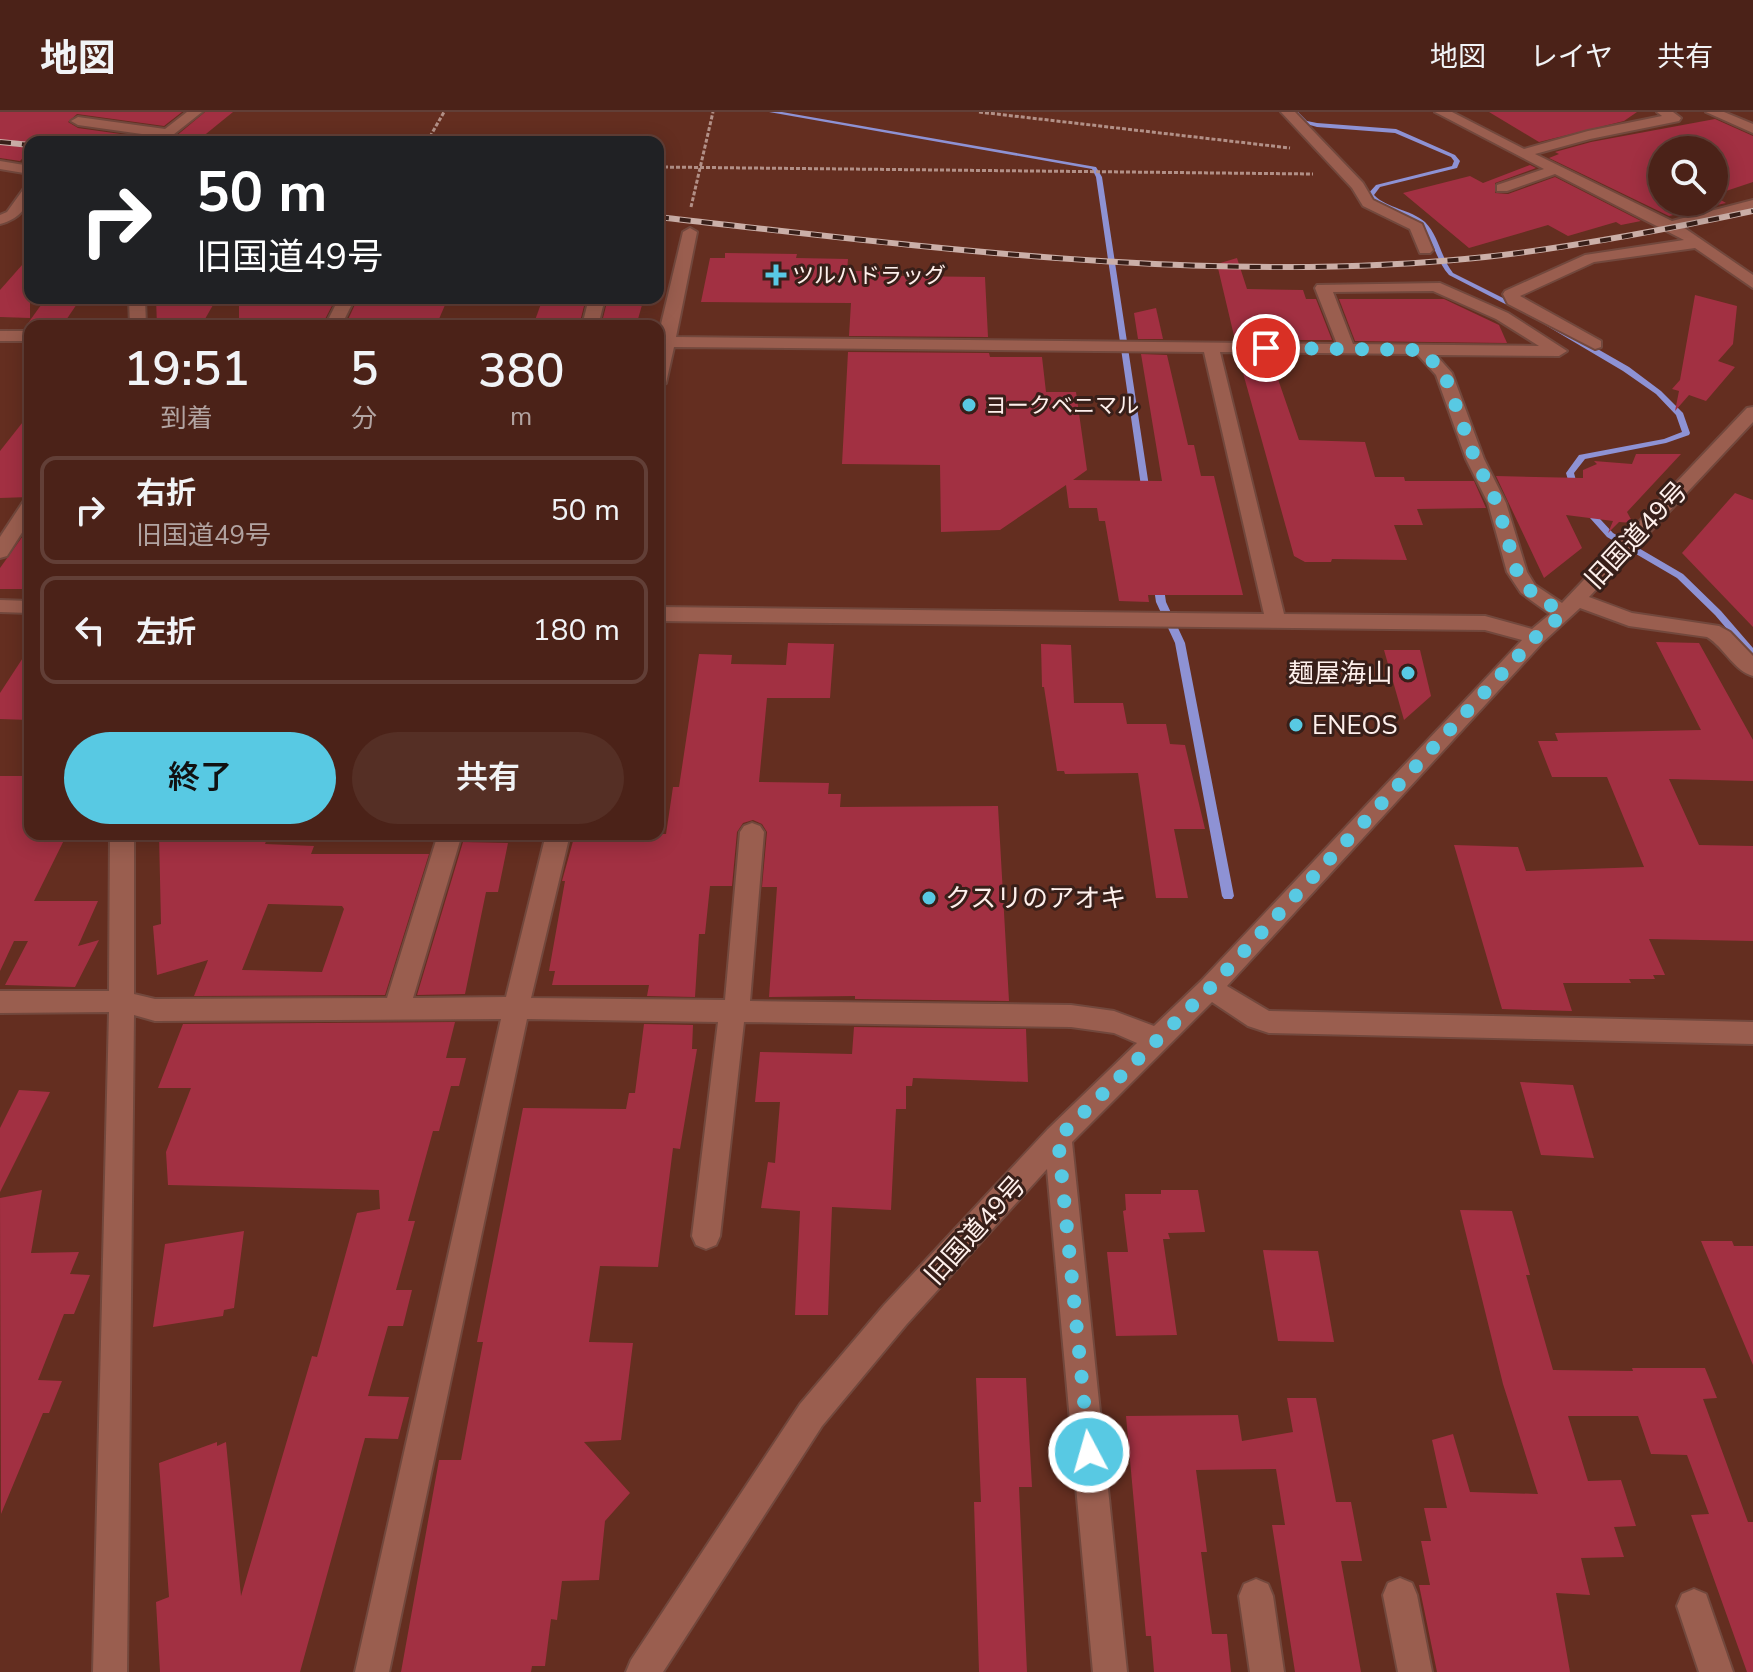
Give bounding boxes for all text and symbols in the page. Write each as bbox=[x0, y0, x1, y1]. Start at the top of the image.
text: 地図 bbox=[40, 33, 116, 84]
text: 地図 bbox=[1430, 38, 1486, 76]
text: レイヤ bbox=[1530, 38, 1613, 76]
text: 共有 bbox=[1657, 38, 1713, 76]
map controls bbox=[1648, 136, 1728, 216]
button: search bbox=[1648, 136, 1728, 216]
text: 50 m bbox=[196, 154, 327, 231]
icon: right bbox=[64, 168, 168, 272]
text: 旧国道49号 bbox=[196, 233, 383, 282]
place label: ツルハドラッグ bbox=[792, 261, 946, 291]
marker: ツルハドラッグ bbox=[767, 266, 785, 284]
pin bbox=[1232, 314, 1300, 382]
icon: arrive bbox=[1244, 326, 1288, 370]
text: 19:51 bbox=[124, 336, 250, 402]
text: 5 bbox=[350, 336, 378, 402]
text: 380 bbox=[478, 338, 564, 404]
place label: ヨークベニマル bbox=[985, 391, 1139, 421]
marker: ヨークベニマル bbox=[960, 396, 978, 414]
text: m bbox=[510, 399, 532, 434]
text: 到着 bbox=[161, 401, 213, 436]
text: 分 bbox=[351, 401, 377, 436]
text: 右折 bbox=[136, 473, 196, 514]
street label: 旧国道49号 bbox=[1577, 474, 1695, 597]
icon: right bbox=[68, 488, 112, 532]
text: 50 m bbox=[551, 490, 620, 531]
text: 旧国道49号 bbox=[136, 518, 271, 553]
icon: left bbox=[68, 608, 112, 652]
text: 180 m bbox=[533, 610, 620, 651]
text: 左折 bbox=[136, 612, 196, 653]
place label: 麺屋海山 bbox=[1288, 656, 1392, 691]
marker: 麺屋海山 bbox=[1399, 664, 1417, 682]
place label: ENEOS bbox=[1312, 708, 1397, 743]
marker: ENEOS bbox=[1287, 716, 1305, 734]
button: 終了 bbox=[64, 732, 336, 824]
button: 共有 bbox=[352, 732, 624, 824]
place label: クスリのアオキ bbox=[945, 881, 1126, 916]
marker: クスリのアオキ bbox=[920, 889, 938, 907]
street label: 旧国道49号 bbox=[917, 1168, 1034, 1292]
position arrow bbox=[1047, 1410, 1131, 1494]

